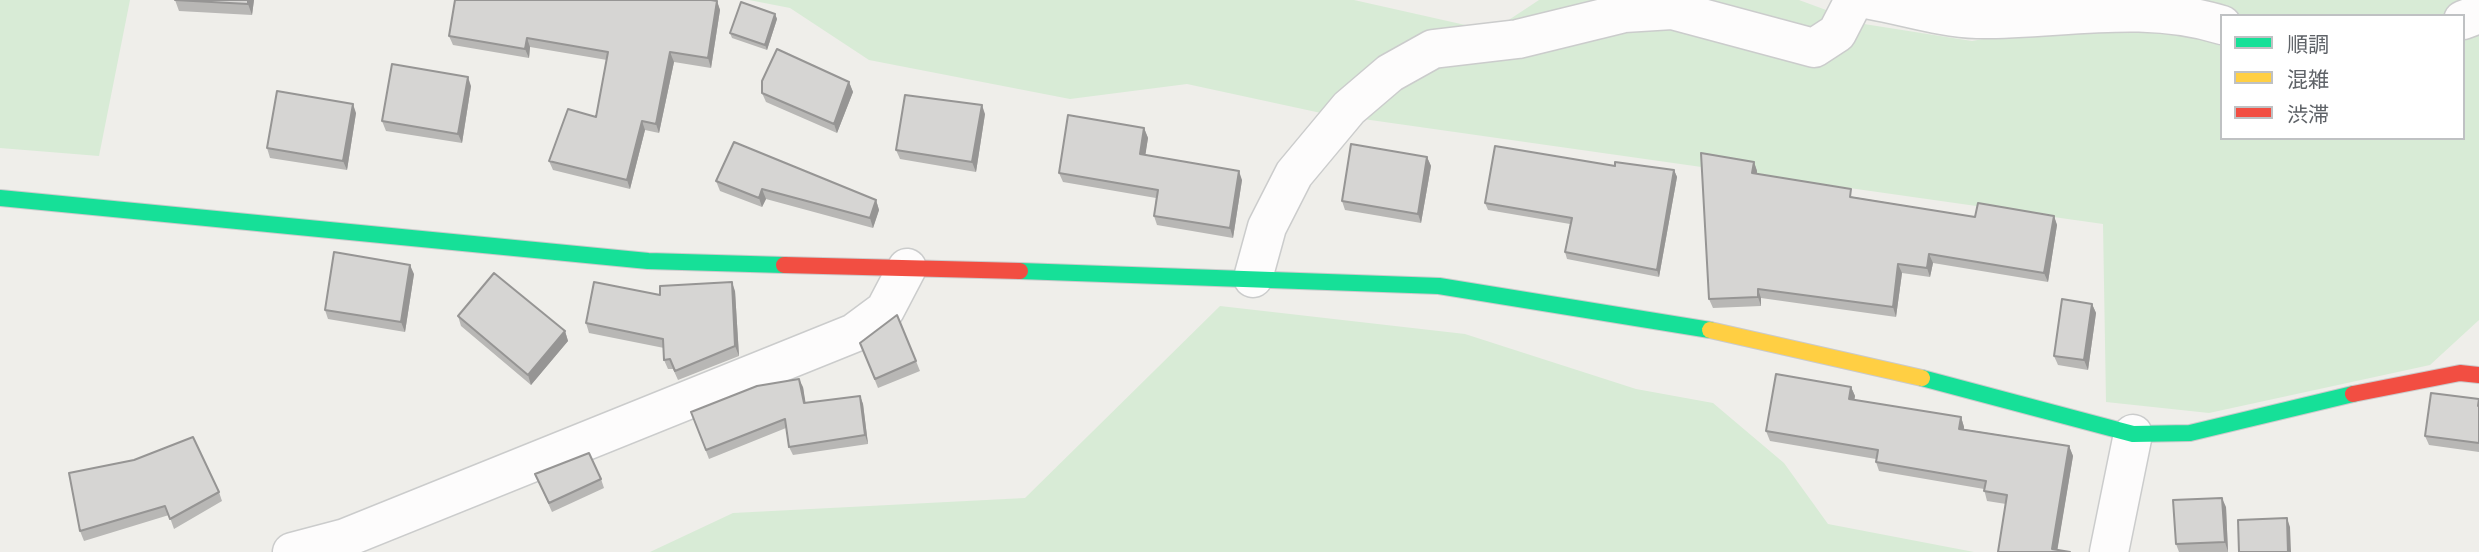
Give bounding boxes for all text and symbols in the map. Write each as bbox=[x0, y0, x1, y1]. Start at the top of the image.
legend bbox=[2220, 14, 2465, 140]
text: 順調 bbox=[2287, 30, 2329, 58]
text: 混雑 bbox=[2287, 65, 2329, 93]
text: 渋滞 bbox=[2287, 100, 2329, 128]

